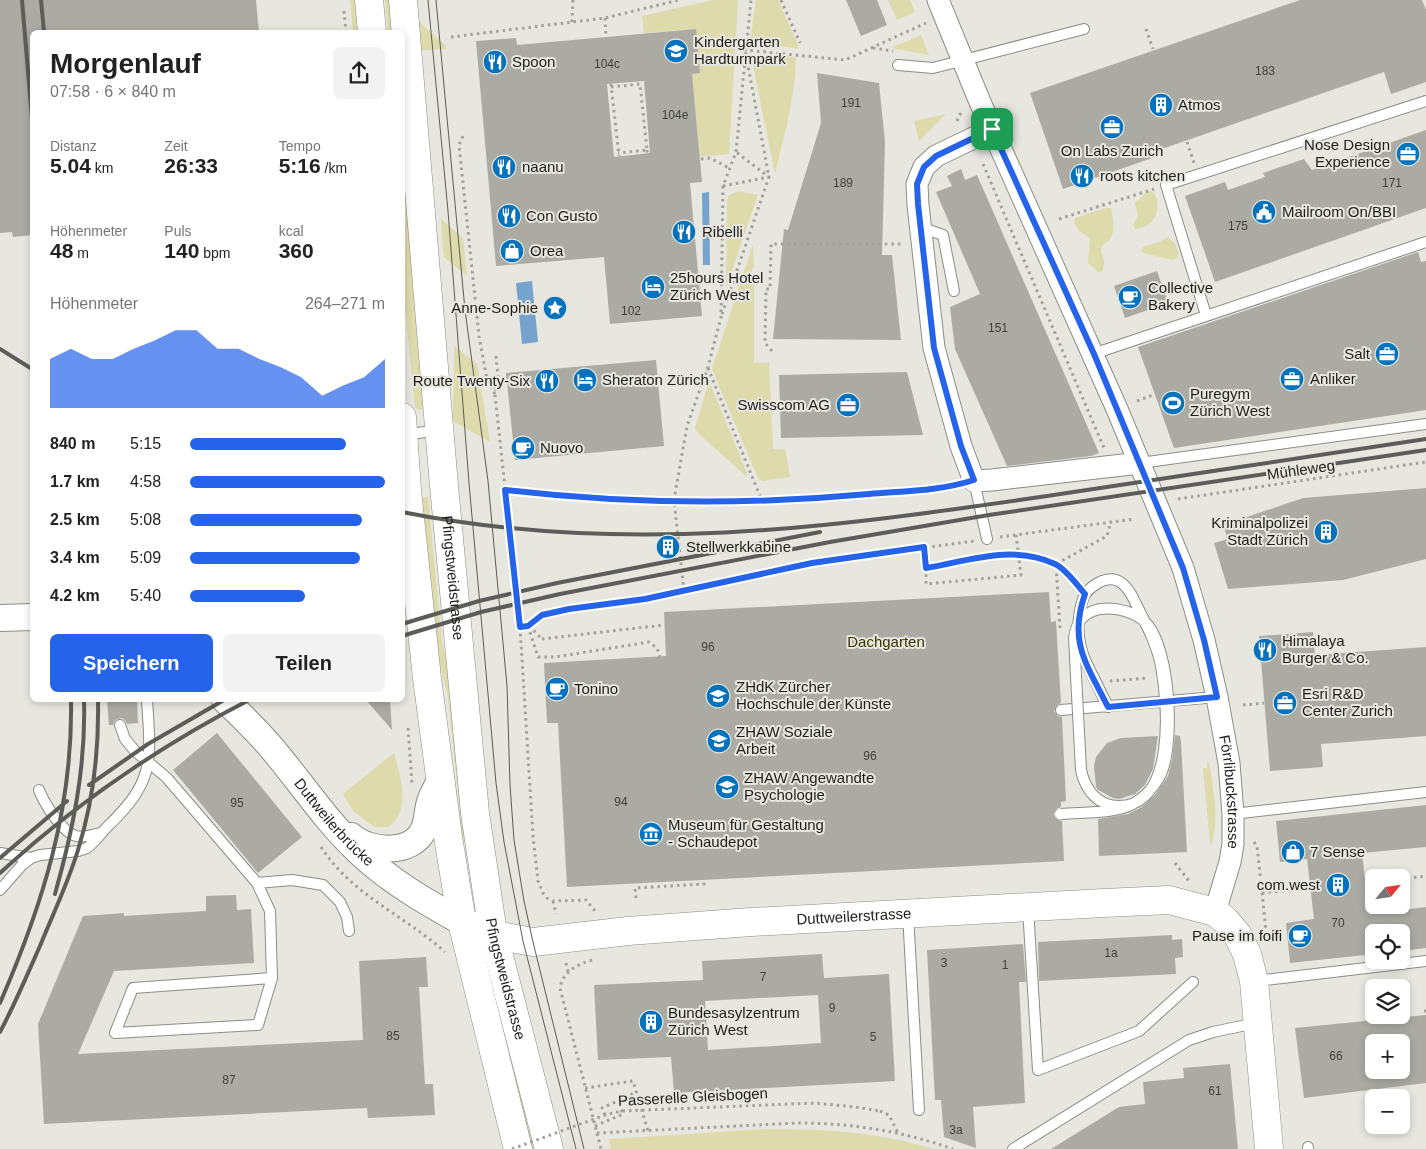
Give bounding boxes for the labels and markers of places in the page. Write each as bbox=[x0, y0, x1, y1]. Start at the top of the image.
place label: Kindergarten Hardturmpark bbox=[694, 33, 786, 67]
school or university icon: Kindergarten Hardturmpark bbox=[663, 38, 689, 64]
restaurant icon: Spoon bbox=[482, 49, 508, 75]
place label: Spoon bbox=[512, 53, 555, 70]
building icon: Atmos bbox=[1148, 92, 1174, 118]
place label: Atmos bbox=[1178, 96, 1221, 113]
pin bbox=[971, 108, 1013, 150]
office icon: On Labs Zurich bbox=[1099, 114, 1125, 140]
place label: Nose Design Experience bbox=[1304, 136, 1390, 170]
office icon: Nose Design Experience bbox=[1395, 141, 1421, 167]
place label: On Labs Zurich bbox=[1061, 142, 1163, 159]
restaurant icon: naanu bbox=[491, 154, 517, 180]
place label: naanu bbox=[522, 158, 564, 175]
restaurant icon: roots kitchen bbox=[1069, 163, 1095, 189]
place label: roots kitchen bbox=[1100, 167, 1185, 184]
public building icon: Mailroom On/BBI bbox=[1251, 199, 1277, 225]
restaurant icon: Con Gusto bbox=[496, 203, 522, 229]
place label: Mailroom On/BBI bbox=[1282, 203, 1396, 220]
place label: Con Gusto bbox=[526, 207, 598, 224]
restaurant icon: Ribelli bbox=[671, 219, 697, 245]
place label: Ribelli bbox=[702, 223, 743, 240]
shop icon: Orea bbox=[499, 238, 525, 264]
place label: Orea bbox=[530, 242, 564, 259]
place label: 25hours Hotel Zürich West bbox=[670, 269, 763, 303]
hotel icon: 25hours Hotel Zürich West bbox=[640, 274, 666, 300]
place label: Collective Bakery bbox=[1148, 279, 1213, 313]
cafe icon: Collective Bakery bbox=[1117, 284, 1143, 310]
place icon: Anne-Sophie bbox=[542, 295, 568, 321]
place label: Anne-Sophie bbox=[451, 299, 538, 316]
office icon: Salt bbox=[1374, 341, 1400, 367]
place label: Salt bbox=[1344, 345, 1371, 362]
office icon: Anliker bbox=[1279, 366, 1305, 392]
hotel icon: Sheraton Zürich bbox=[572, 367, 598, 393]
restaurant icon: Route Twenty-Six bbox=[534, 368, 560, 394]
place label: Anliker bbox=[1310, 370, 1356, 387]
place label: Sheraton Zürich bbox=[602, 371, 709, 388]
place label: Route Twenty-Six bbox=[413, 372, 530, 389]
place label: Puregym Zürich West bbox=[1190, 385, 1271, 419]
sports icon: Puregym Zürich West bbox=[1160, 390, 1186, 416]
office icon: Swisscom AG bbox=[835, 392, 861, 418]
place label: Swisscom AG bbox=[737, 396, 830, 413]
cafe icon: Nuovo bbox=[510, 435, 536, 461]
place label: Nuovo bbox=[540, 439, 583, 456]
place label: Kriminalpolizei Stadt Zürich bbox=[1211, 514, 1308, 548]
building icon: Kriminalpolizei Stadt Zürich bbox=[1313, 519, 1339, 545]
building icon: Stellwerkkabine bbox=[655, 534, 681, 560]
place label: Stellwerkkabine bbox=[686, 538, 791, 555]
place label: Himalaya Burger & Co. bbox=[1282, 632, 1369, 666]
restaurant icon: Himalaya Burger & Co. bbox=[1252, 637, 1278, 663]
cafe icon: Tonino bbox=[544, 676, 570, 702]
place label: ZHdK Zürcher Hochschule der Künste bbox=[736, 678, 891, 712]
place label: Tonino bbox=[574, 680, 618, 697]
school or university icon: ZHdK Zürcher Hochschule der Künste bbox=[705, 683, 731, 709]
place label: Esri R&D Center Zurich bbox=[1302, 685, 1393, 719]
office icon: Esri R&D Center Zurich bbox=[1272, 690, 1298, 716]
place label: ZHAW Soziale Arbeit bbox=[736, 723, 833, 757]
school or university icon: ZHAW Soziale Arbeit bbox=[706, 728, 732, 754]
place label: ZHAW Angewandte Psychologie bbox=[744, 769, 874, 803]
school or university icon: ZHAW Angewandte Psychologie bbox=[714, 774, 740, 800]
place label: Museum für Gestaltung - Schaudepot bbox=[668, 816, 824, 850]
museum icon: Museum für Gestaltung - Schaudepot bbox=[638, 821, 664, 847]
shop icon: 7 Sense bbox=[1280, 839, 1306, 865]
place label: 7 Sense bbox=[1310, 843, 1365, 860]
building icon: com.west bbox=[1325, 872, 1351, 898]
place label: com.west bbox=[1257, 876, 1321, 893]
cafe icon: Pause im foifi bbox=[1287, 923, 1313, 949]
place label: Pause im foifi bbox=[1192, 927, 1282, 944]
place label: Bundesasylzentrum Zürich West bbox=[668, 1004, 800, 1038]
building icon: Bundesasylzentrum Zürich West bbox=[638, 1009, 664, 1035]

